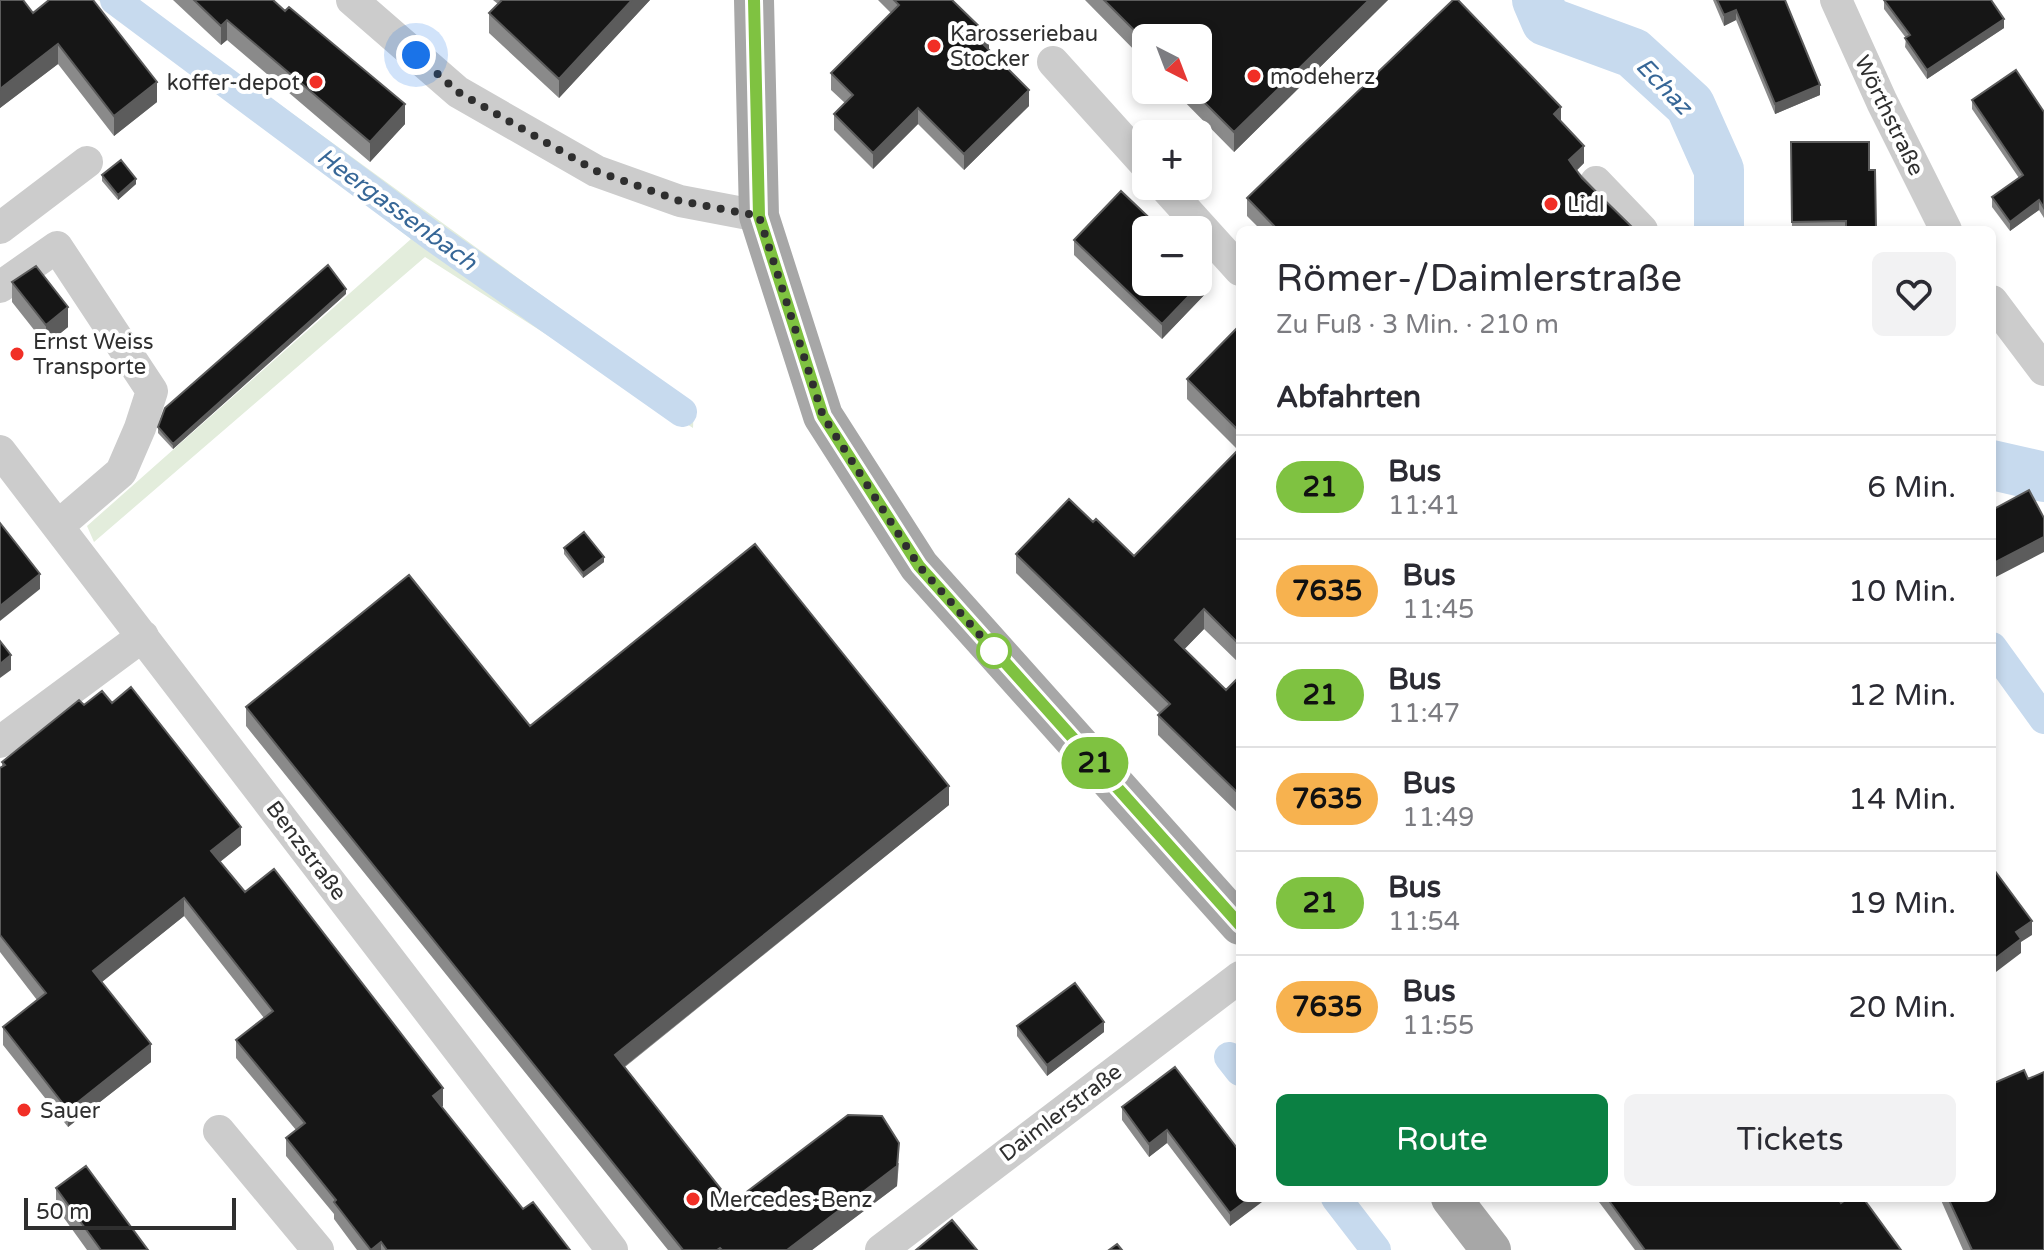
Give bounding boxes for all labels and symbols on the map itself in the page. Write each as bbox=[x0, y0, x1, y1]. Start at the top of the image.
place label: Karosseriebau Stocker bbox=[950, 21, 1098, 72]
north arrow bbox=[1132, 24, 1212, 104]
your location bbox=[396, 35, 436, 75]
marker: Karosseriebau Stocker bbox=[925, 37, 943, 55]
street label: Wörthstraße bbox=[1849, 51, 1929, 180]
water label: Echaz bbox=[1630, 52, 1699, 122]
place label: modeherz bbox=[1270, 64, 1375, 90]
marker: modeherz bbox=[1245, 67, 1263, 85]
place label: koffer-depot bbox=[167, 70, 300, 96]
marker: koffer-depot bbox=[307, 73, 325, 91]
water label: Heergassenbach bbox=[311, 142, 483, 278]
place label: Lidl bbox=[1567, 192, 1605, 218]
marker: Lidl bbox=[1542, 195, 1560, 213]
place label: Ernst Weiss Transporte bbox=[33, 329, 154, 380]
marker: Ernst Weiss Transporte bbox=[8, 345, 26, 363]
unlabelled marker bbox=[977, 634, 1011, 668]
line badge: 21 bbox=[1059, 737, 1131, 789]
street label: Benzstraße bbox=[260, 796, 352, 905]
street label: Daimlerstraße bbox=[994, 1058, 1127, 1167]
place label: Sauer bbox=[40, 1098, 101, 1124]
marker: Sauer bbox=[15, 1101, 33, 1119]
place label: Mercedes-Benz bbox=[709, 1187, 872, 1213]
marker: Mercedes-Benz bbox=[684, 1190, 702, 1208]
scale bar bbox=[24, 1194, 236, 1230]

